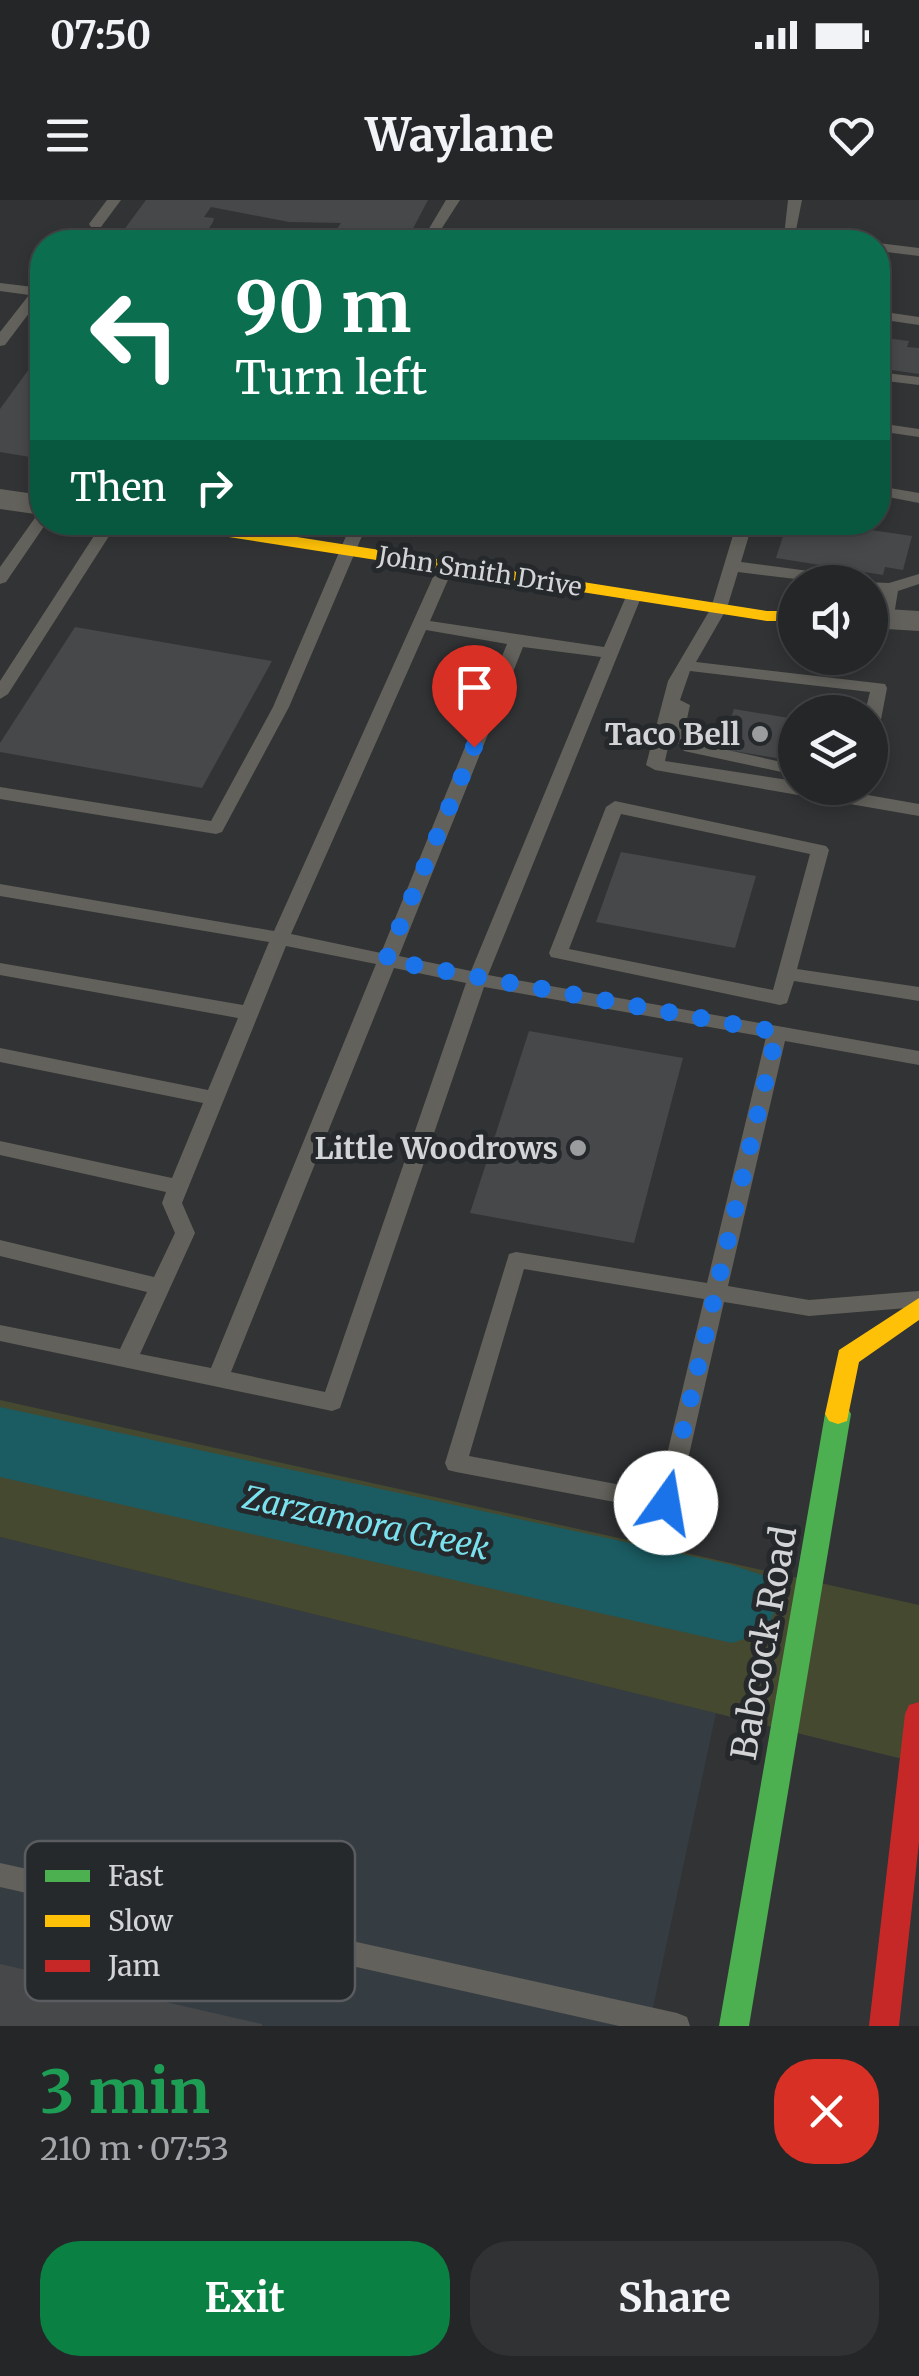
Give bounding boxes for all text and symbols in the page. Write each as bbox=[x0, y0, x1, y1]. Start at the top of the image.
text: 07:50 bbox=[50, 12, 151, 59]
text: Waylane bbox=[365, 107, 554, 163]
icon: menu bbox=[40, 108, 95, 163]
icon: heart bbox=[824, 108, 879, 163]
text: 90 m bbox=[235, 263, 412, 351]
icon: left bbox=[70, 270, 200, 400]
text: Turn left bbox=[235, 350, 427, 406]
icon: right bbox=[187, 460, 242, 515]
text: Then bbox=[70, 464, 167, 511]
street label: John Smith Drive bbox=[375, 539, 584, 603]
map controls bbox=[778, 565, 888, 805]
button: sound bbox=[778, 565, 888, 675]
pin bbox=[432, 645, 517, 748]
icon: arrive bbox=[447, 660, 502, 715]
button: layers bbox=[778, 695, 888, 805]
place label: Taco Bell bbox=[605, 715, 740, 753]
marker: Taco Bell bbox=[749, 723, 771, 745]
place label: Little Woodrows bbox=[314, 1129, 558, 1167]
marker: Little Woodrows bbox=[567, 1137, 589, 1159]
position arrow bbox=[614, 1451, 718, 1555]
water label: Zarzamora Creek bbox=[239, 1477, 493, 1569]
street label: Babcock Road bbox=[722, 1523, 806, 1763]
legend bbox=[25, 1841, 355, 2001]
text: Fast bbox=[108, 1858, 164, 1894]
text: Slow bbox=[108, 1903, 173, 1939]
text: Jam bbox=[107, 1948, 161, 1984]
text: 3 min bbox=[40, 2054, 210, 2129]
button: close bbox=[774, 2059, 879, 2164]
text: 210 m · 07:53 bbox=[40, 2129, 229, 2169]
button: Exit bbox=[40, 2241, 450, 2356]
button: Share bbox=[470, 2241, 879, 2356]

